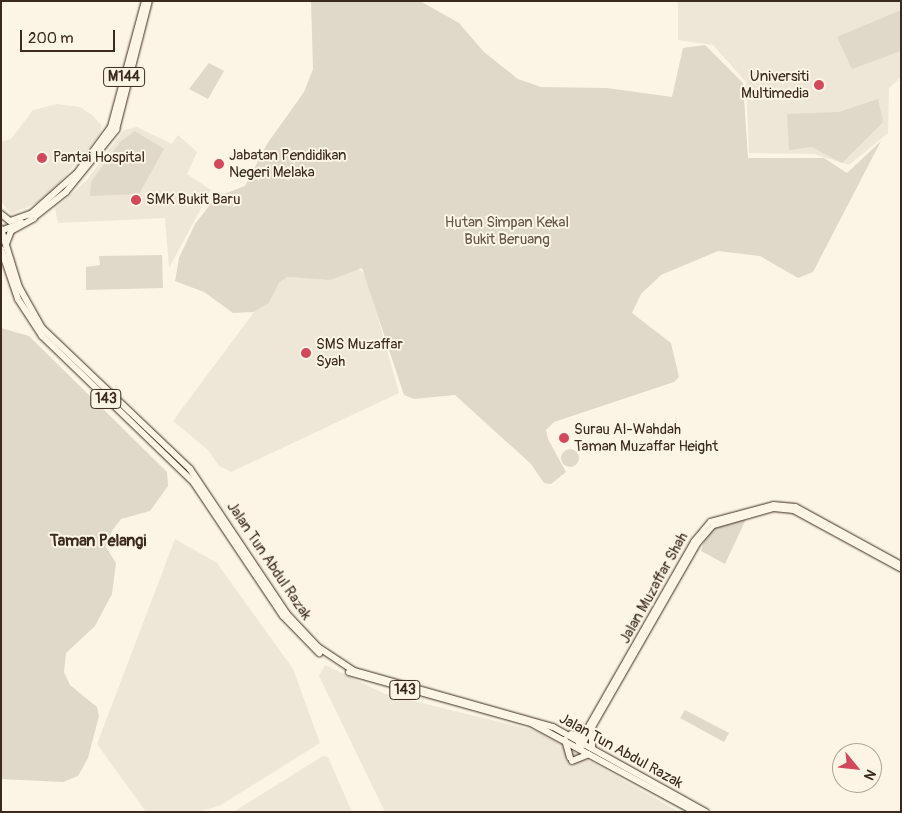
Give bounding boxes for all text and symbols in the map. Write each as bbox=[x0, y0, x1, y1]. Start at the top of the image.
scale bar bbox=[22, 20, 118, 52]
text: 200 m bbox=[28, 29, 73, 48]
road number: M144 bbox=[103, 66, 145, 88]
place label: Universiti Multimedia bbox=[741, 67, 809, 102]
marker: Universiti Multimedia bbox=[813, 79, 825, 91]
place label: Jabatan Pendidikan Negeri Melaka bbox=[229, 146, 347, 181]
place label: Pantai Hospital bbox=[53, 149, 145, 167]
marker: Pantai Hospital bbox=[35, 151, 49, 165]
marker: Jabatan Pendidikan Negeri Melaka bbox=[213, 158, 225, 170]
place label: SMK Bukit Baru bbox=[146, 191, 240, 209]
marker: SMK Bukit Baru bbox=[130, 194, 142, 206]
park label: Hutan Simpan Kekal Bukit Beruang bbox=[445, 213, 569, 248]
place label: SMS Muzaffar Syah bbox=[316, 335, 403, 370]
marker: SMS Muzaffar Syah bbox=[300, 347, 312, 359]
road number: 143 bbox=[90, 388, 122, 410]
place label: Surau Al-Wahdah Taman Muzaffar Height bbox=[574, 420, 718, 455]
marker: Surau Al-Wahdah Taman Muzaffar Height bbox=[558, 432, 570, 444]
street label: Jalan Tun Abdul Razak bbox=[223, 498, 315, 624]
street label: Jalan Muzaffar Shah bbox=[616, 529, 692, 647]
district label: Taman Pelangi bbox=[50, 531, 146, 551]
road number: 143 bbox=[389, 678, 421, 702]
street label: Jalan Tun Abdul Razak bbox=[556, 710, 686, 792]
north arrow bbox=[832, 743, 882, 793]
text: N bbox=[860, 767, 880, 783]

